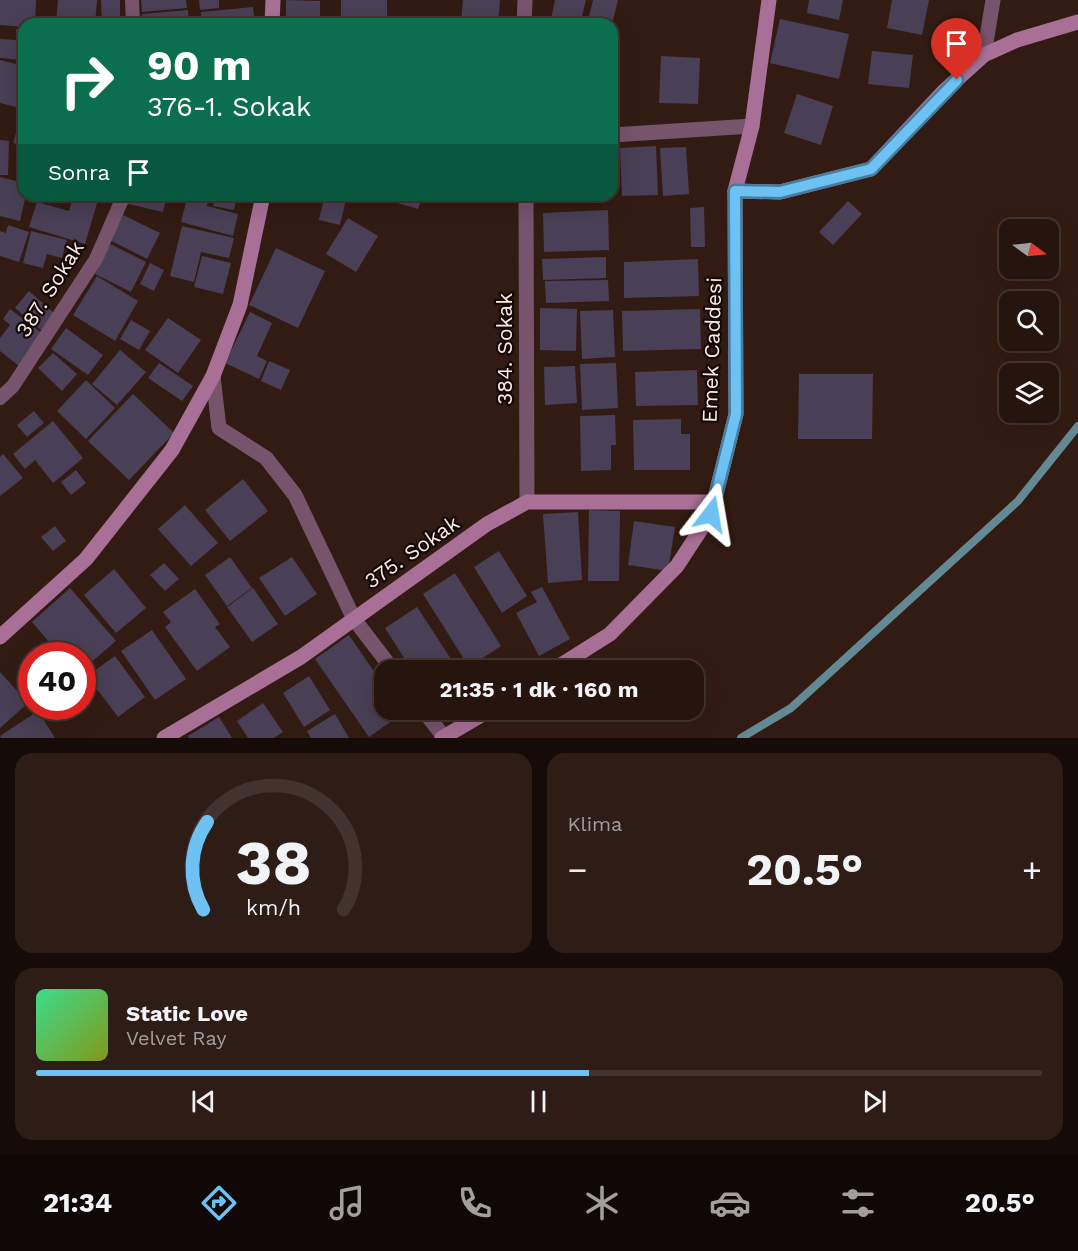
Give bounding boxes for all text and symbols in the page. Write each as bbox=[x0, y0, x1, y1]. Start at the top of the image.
pin bbox=[931, 18, 982, 80]
icon: arrive bbox=[940, 27, 973, 60]
text: 90 m bbox=[147, 41, 251, 90]
icon: right bbox=[48, 42, 126, 120]
text: 376-1. Sokak bbox=[147, 91, 311, 123]
icon: arrive bbox=[122, 156, 155, 189]
text: Sonra bbox=[48, 160, 110, 185]
north arrow bbox=[999, 219, 1059, 279]
map controls bbox=[999, 219, 1059, 423]
street label: 387. Sokak bbox=[10, 236, 89, 341]
street label: Emek Caddesi bbox=[696, 277, 727, 423]
button: search bbox=[999, 291, 1059, 351]
street label: 384. Sokak bbox=[492, 293, 517, 405]
button: layers bbox=[999, 363, 1059, 423]
position arrow bbox=[679, 482, 743, 546]
street label: 375. Sokak bbox=[360, 510, 464, 593]
speed limit sign: 40 bbox=[18, 642, 96, 720]
text: 21:35 · 1 dk · 160 m bbox=[439, 677, 639, 702]
text: Klima bbox=[568, 812, 622, 836]
text: 38 bbox=[235, 826, 311, 899]
text: 20.5° bbox=[746, 843, 863, 896]
text: − bbox=[568, 850, 587, 889]
text: + bbox=[1022, 850, 1042, 889]
text: km/h bbox=[246, 895, 301, 920]
text: Static Love bbox=[126, 1001, 248, 1026]
text: Velvet Ray bbox=[126, 1026, 227, 1050]
icon: previous bbox=[187, 1085, 220, 1118]
icon: pause bbox=[522, 1085, 555, 1118]
icon: next bbox=[858, 1085, 891, 1118]
icon: directions bbox=[198, 1182, 240, 1224]
icon: music bbox=[326, 1182, 368, 1224]
icon: phone bbox=[454, 1182, 496, 1224]
icon: climate bbox=[581, 1182, 623, 1224]
icon: car bbox=[709, 1182, 751, 1224]
icon: filters bbox=[837, 1182, 879, 1224]
text: 21:34 bbox=[43, 1187, 112, 1219]
text: 20.5° bbox=[965, 1187, 1035, 1219]

